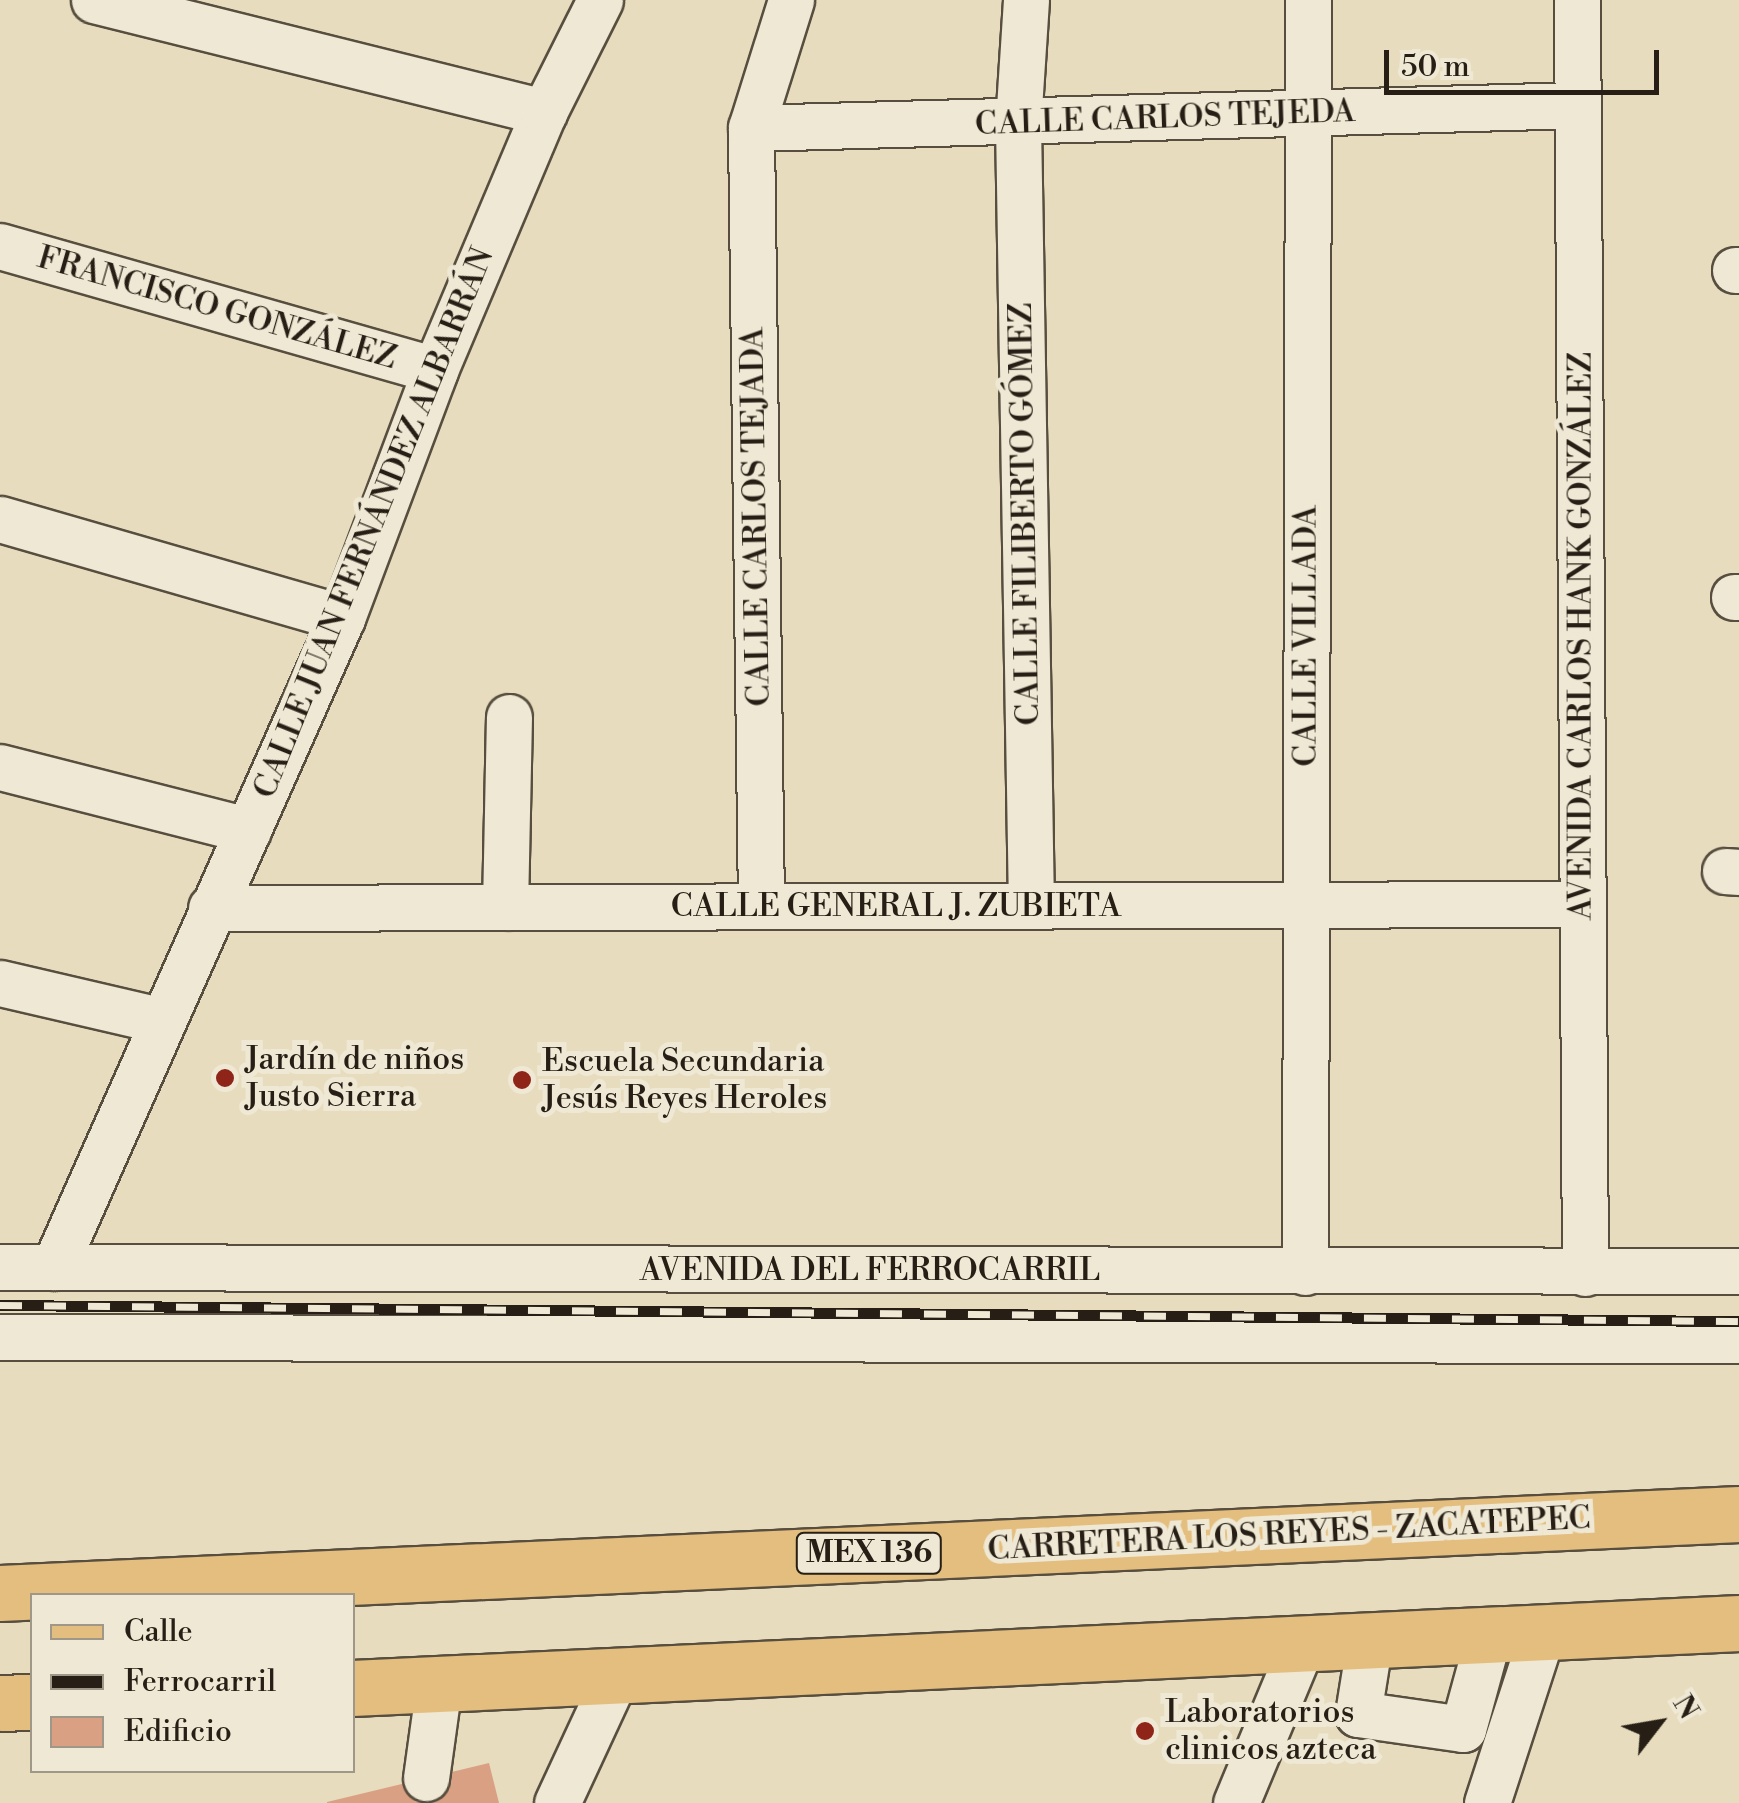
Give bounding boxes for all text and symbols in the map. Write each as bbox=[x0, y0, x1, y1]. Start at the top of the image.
scale bar bbox=[1389, 30, 1664, 92]
text: 50 m bbox=[1401, 48, 1470, 86]
street label: CALLE CARLOS TEJEDA bbox=[974, 92, 1356, 144]
street label: FRANCISCO GONZÁLEZ bbox=[33, 238, 401, 378]
street label: CALLE JUAN FERNÁNDEZ ALBARRÁN bbox=[246, 242, 502, 804]
street label: CALLE FILIBERTO GÓMEZ bbox=[1002, 302, 1048, 726]
street label: CALLE CARLOS TEJADA bbox=[733, 327, 779, 707]
street label: AVENIDA CARLOS HANK GONZÁLEZ bbox=[1562, 352, 1600, 920]
street label: CALLE VILLADA bbox=[1287, 505, 1325, 767]
street label: CALLE GENERAL J. ZUBIETA bbox=[671, 887, 1121, 925]
place label: Jardín de niños Justo Sierra bbox=[245, 1041, 464, 1116]
place label: Escuela Secundaria Jesús Reyes Heroles bbox=[542, 1043, 827, 1118]
marker: Jardín de niños Justo Sierra bbox=[214, 1067, 236, 1089]
marker: Escuela Secundaria Jesús Reyes Heroles bbox=[511, 1069, 533, 1091]
street label: AVENIDA DEL FERROCARRIL bbox=[640, 1251, 1100, 1289]
street label: CARRETERA LOS REYES - ZACATEPEC bbox=[987, 1499, 1591, 1569]
road number: MEX 136 bbox=[794, 1528, 944, 1578]
legend bbox=[30, 1593, 355, 1773]
text: Calle bbox=[124, 1613, 193, 1651]
text: Ferrocarril bbox=[124, 1663, 276, 1701]
north arrow bbox=[1609, 1673, 1709, 1773]
text: N bbox=[1664, 1689, 1706, 1726]
place label: Laboratorios clinicos azteca bbox=[1165, 1694, 1376, 1769]
text: Edificio bbox=[124, 1713, 232, 1751]
marker: Laboratorios clinicos azteca bbox=[1134, 1720, 1156, 1742]

